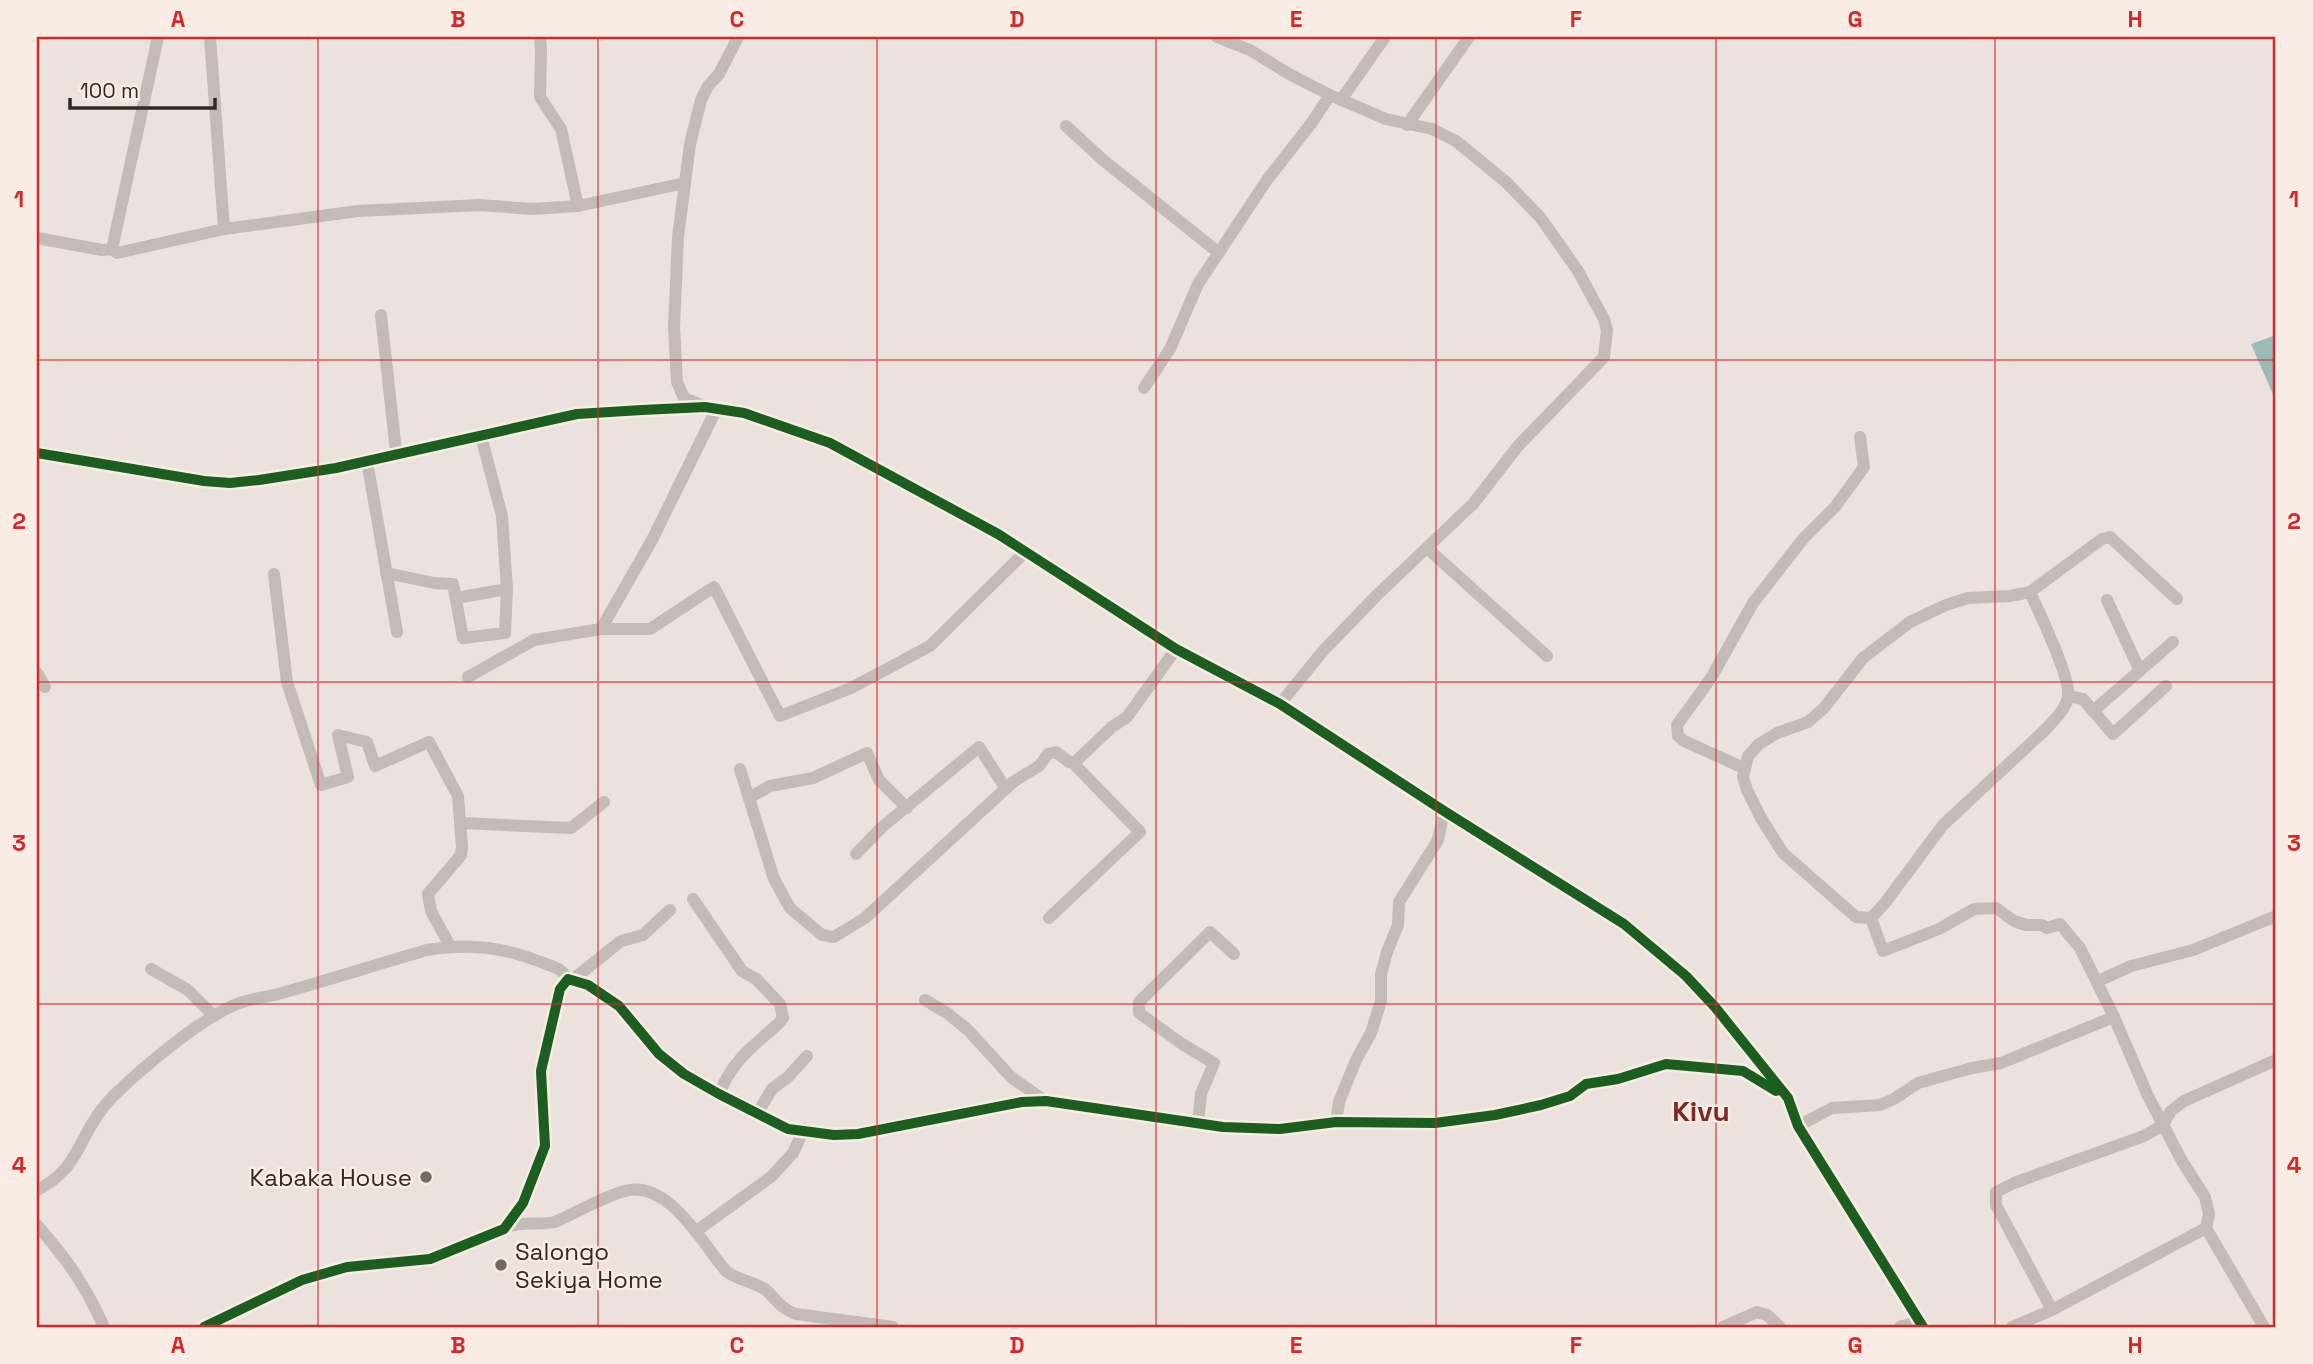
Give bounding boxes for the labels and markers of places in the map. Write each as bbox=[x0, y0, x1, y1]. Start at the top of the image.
place label: Kabaka House bbox=[250, 1162, 412, 1193]
marker: Kabaka House bbox=[418, 1169, 434, 1185]
place label: Salongo Sekiya Home bbox=[515, 1236, 663, 1295]
marker: Salongo Sekiya Home bbox=[493, 1257, 509, 1273]

